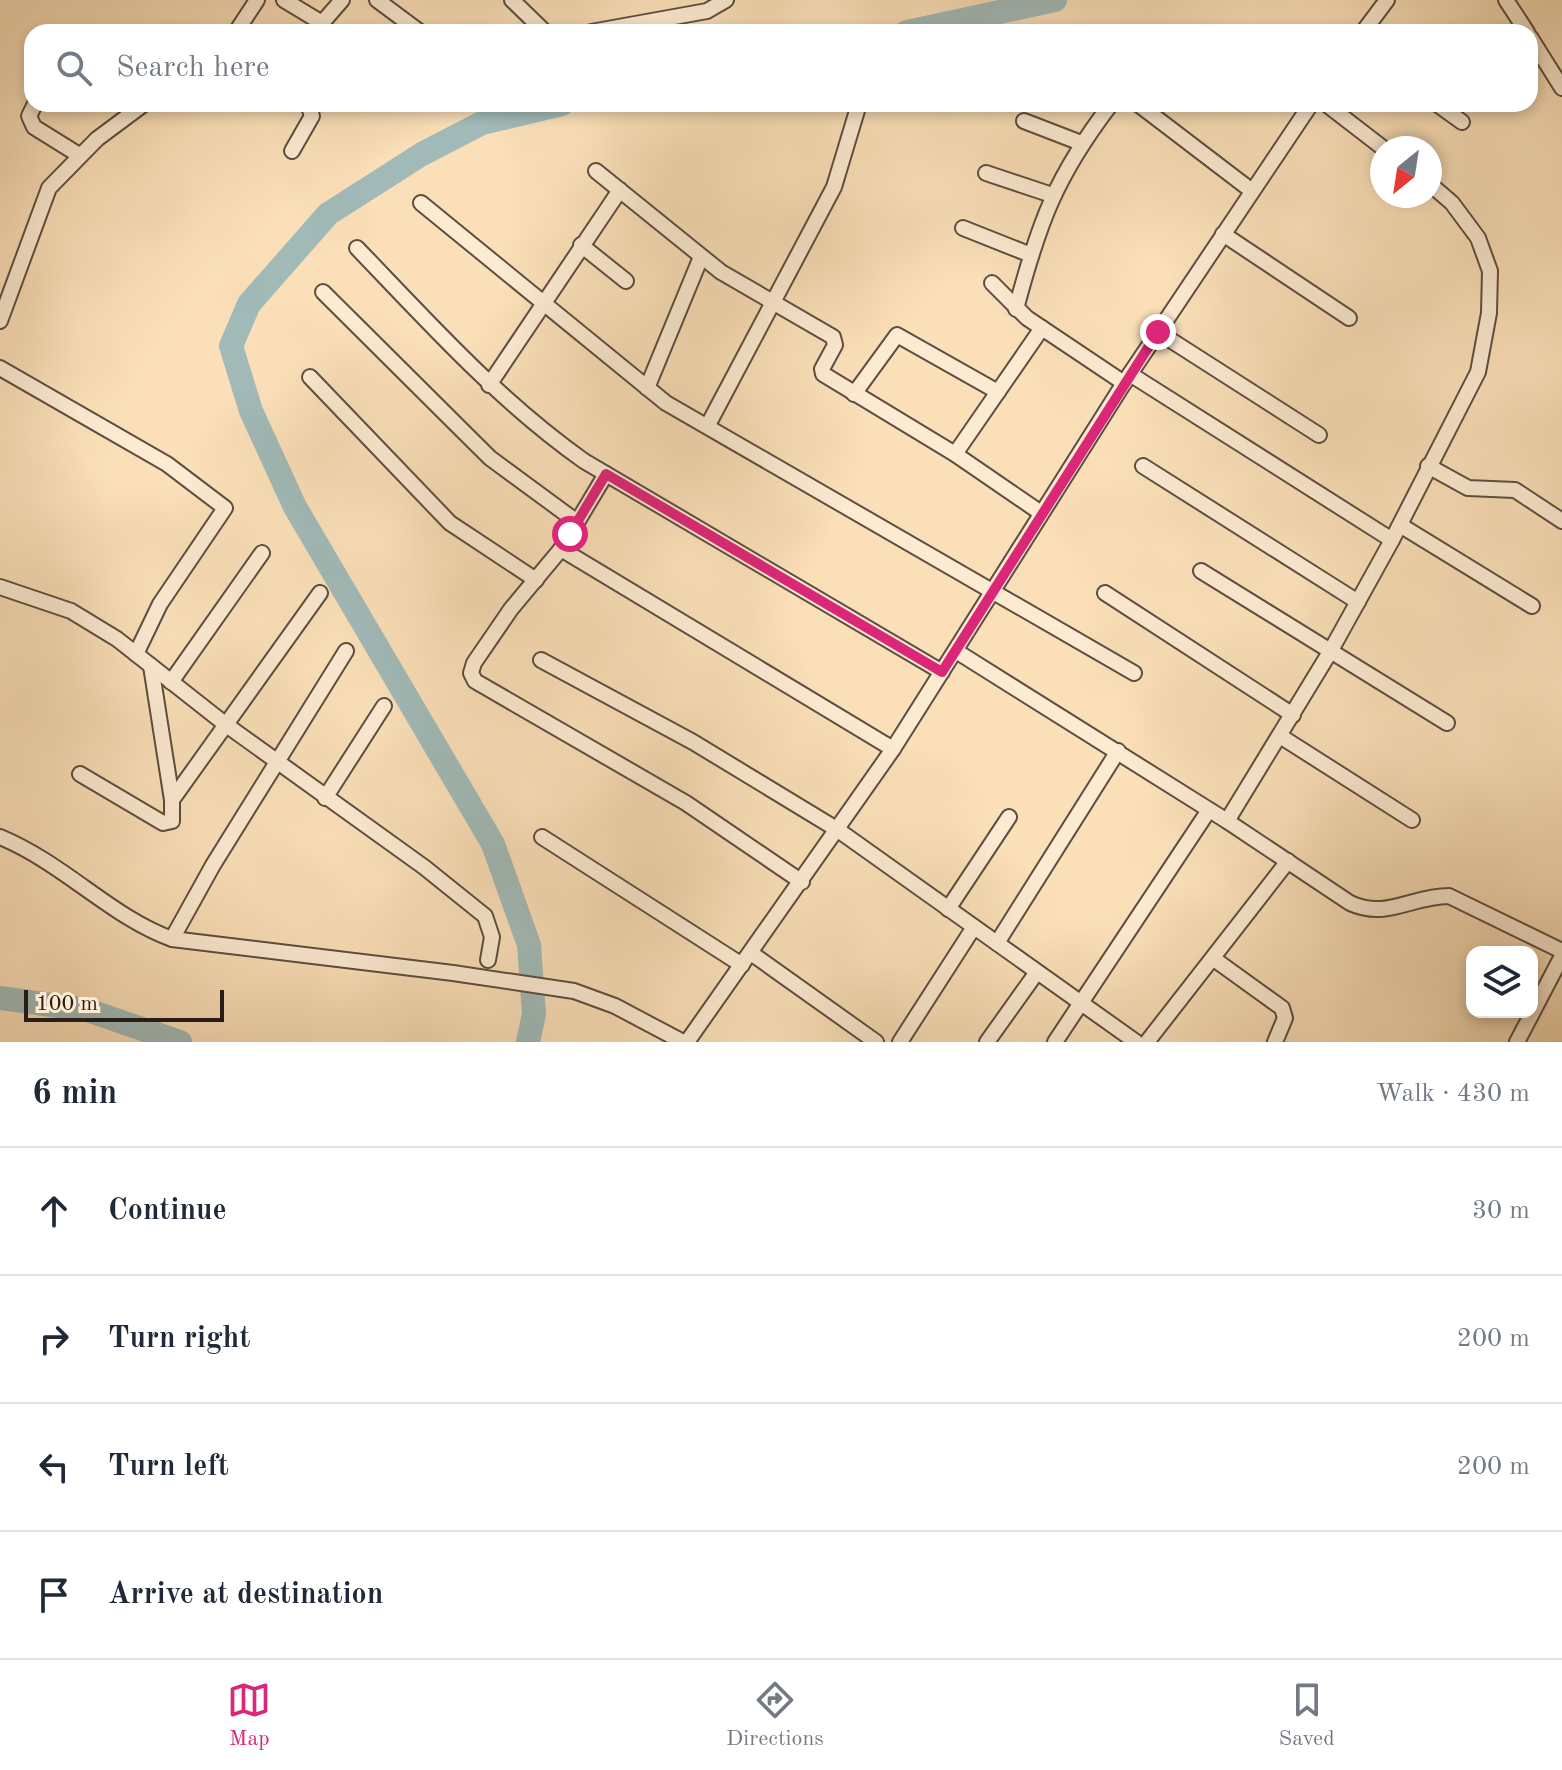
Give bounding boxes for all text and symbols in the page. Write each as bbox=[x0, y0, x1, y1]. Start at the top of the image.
search box bbox=[24, 24, 1538, 112]
icon: search bbox=[52, 46, 96, 90]
text: Search here bbox=[116, 53, 270, 83]
north arrow bbox=[1370, 136, 1442, 208]
route end bbox=[1140, 314, 1176, 350]
route start bbox=[552, 516, 588, 552]
map controls bbox=[1466, 946, 1538, 1018]
button: layers bbox=[1466, 946, 1538, 1018]
scale bar bbox=[24, 986, 224, 1022]
text: 100 m bbox=[36, 993, 98, 1015]
text: 6 min bbox=[32, 1077, 117, 1111]
text: Walk · 430 m bbox=[1376, 1081, 1530, 1107]
icon: ahead bbox=[32, 1189, 76, 1233]
text: Continue bbox=[108, 1196, 227, 1226]
text: 30 m bbox=[1472, 1198, 1530, 1224]
icon: right bbox=[32, 1317, 76, 1361]
text: Turn right bbox=[108, 1324, 250, 1354]
text: 200 m bbox=[1457, 1326, 1530, 1352]
icon: left bbox=[32, 1445, 76, 1489]
text: Turn left bbox=[108, 1452, 229, 1482]
text: 200 m bbox=[1457, 1454, 1530, 1480]
icon: arrive bbox=[32, 1573, 76, 1617]
text: Arrive at destination bbox=[108, 1580, 383, 1610]
tab: Map bbox=[227, 1678, 271, 1753]
tab: Directions bbox=[726, 1678, 824, 1753]
tab: Saved bbox=[1279, 1678, 1335, 1753]

